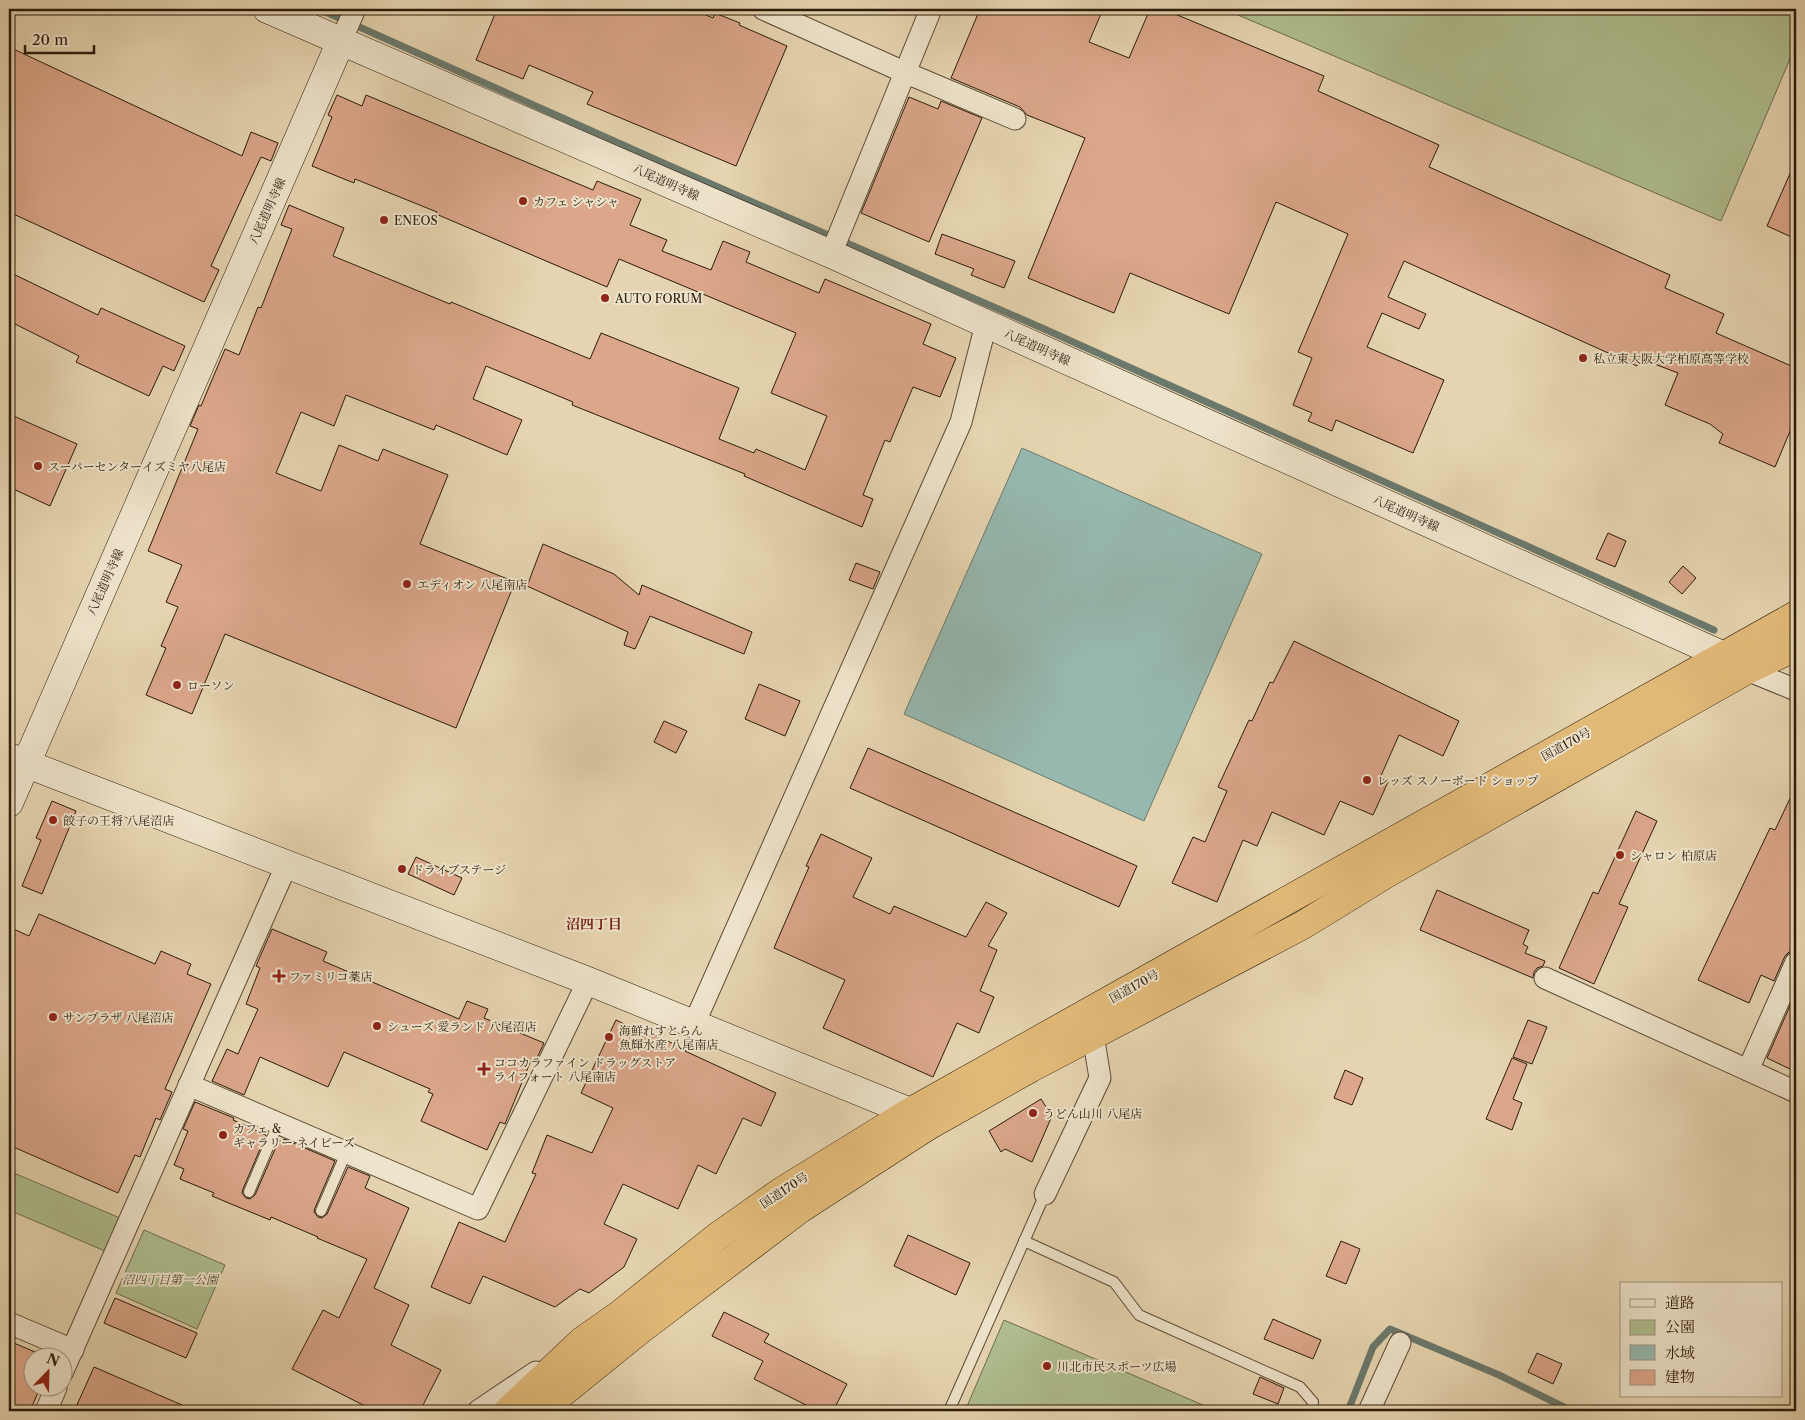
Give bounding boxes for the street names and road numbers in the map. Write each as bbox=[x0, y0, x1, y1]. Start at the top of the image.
street label: 八尾道明寺線 bbox=[630, 161, 702, 203]
street label: 八尾道明寺線 bbox=[246, 175, 288, 247]
street label: 八尾道明寺線 bbox=[1001, 326, 1073, 368]
street label: 八尾道明寺線 bbox=[1370, 492, 1442, 534]
street label: 八尾道明寺線 bbox=[84, 546, 126, 618]
street label: 国道170号 bbox=[1538, 724, 1594, 764]
street label: 国道170号 bbox=[1106, 966, 1162, 1006]
street label: 国道170号 bbox=[757, 1169, 811, 1211]

